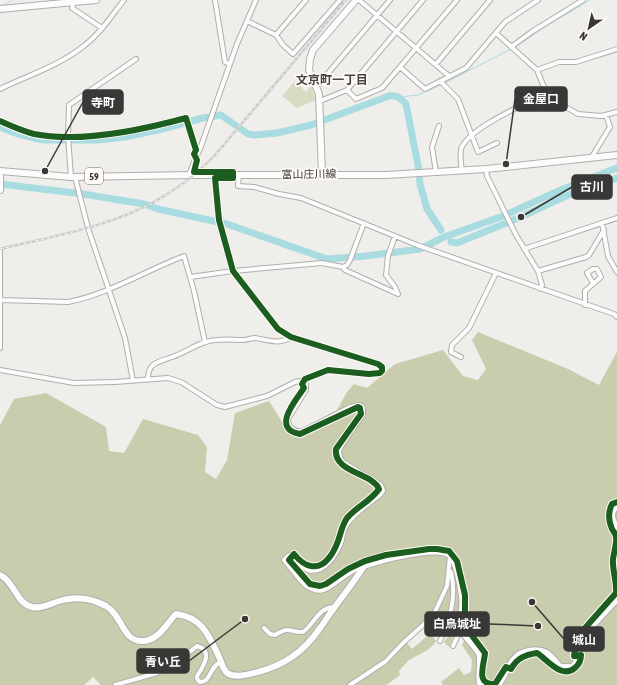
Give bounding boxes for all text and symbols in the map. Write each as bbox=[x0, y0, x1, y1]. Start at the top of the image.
north arrow bbox=[569, 8, 609, 48]
text: N bbox=[577, 29, 589, 43]
district label: 文京町一丁目 bbox=[296, 73, 368, 87]
callout: 金屋口 bbox=[515, 87, 567, 111]
callout: 寺町 bbox=[83, 90, 123, 114]
text: 金屋口 bbox=[523, 92, 559, 106]
text: 寺町 bbox=[91, 96, 115, 110]
road number: 59 bbox=[85, 168, 103, 184]
street label: 富山庄川線 bbox=[281, 168, 337, 180]
callout: 古川 bbox=[572, 175, 612, 199]
text: 古川 bbox=[580, 180, 604, 194]
callout: 白鳥城址 bbox=[425, 612, 489, 636]
text: 白鳥城址 bbox=[433, 617, 481, 631]
callout: 城山 bbox=[564, 627, 604, 651]
text: 城山 bbox=[572, 633, 596, 647]
callout: 青い丘 bbox=[137, 649, 189, 673]
text: 青い丘 bbox=[145, 655, 181, 669]

